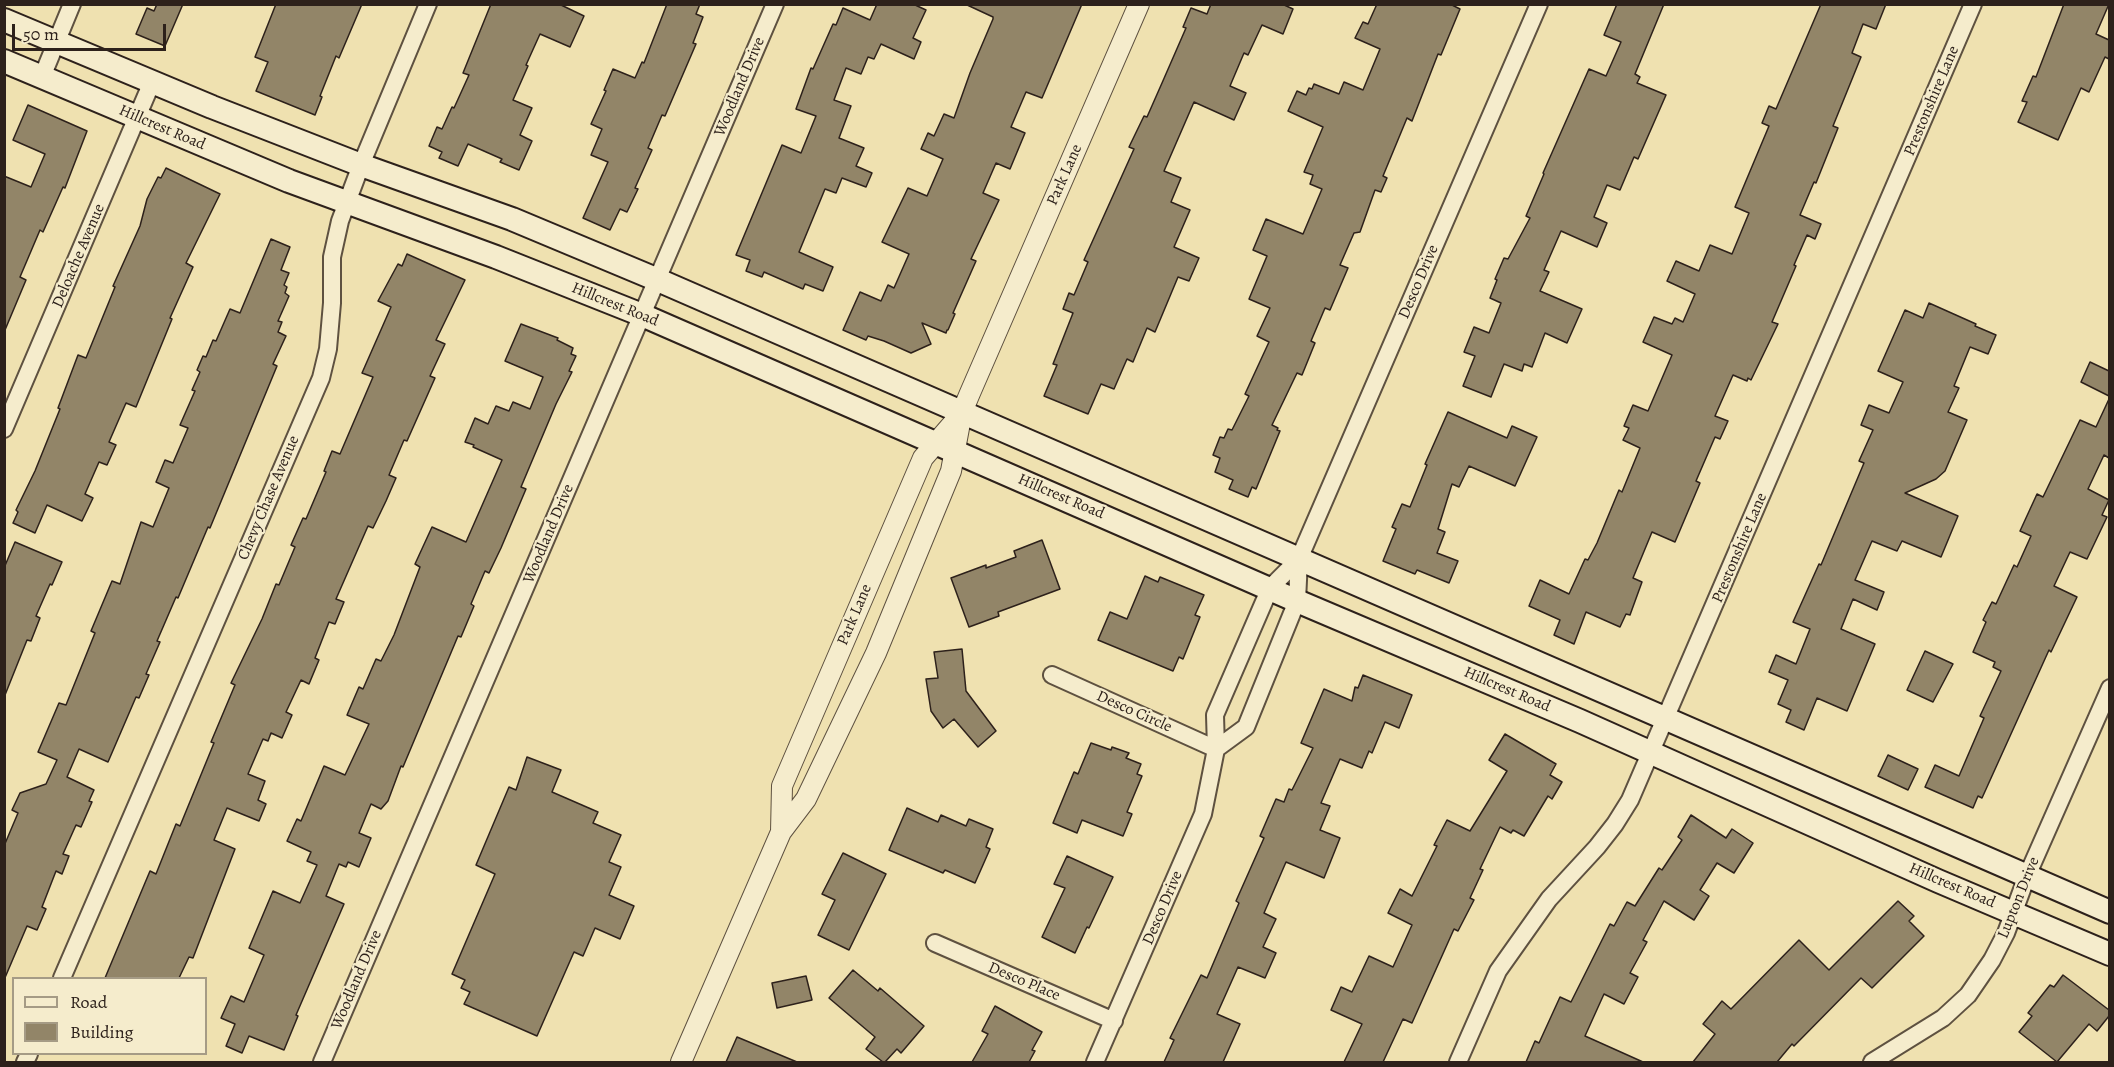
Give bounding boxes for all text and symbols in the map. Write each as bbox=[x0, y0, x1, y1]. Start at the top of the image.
scale bar bbox=[15, 12, 170, 50]
text: 50 m bbox=[23, 22, 59, 46]
street label: Woodland Drive bbox=[710, 34, 770, 140]
street label: Prestonshire Lane bbox=[1900, 43, 1964, 159]
street label: Hillcrest Road bbox=[116, 101, 208, 155]
street label: Park Lane bbox=[1043, 142, 1087, 208]
street label: Deloache Avenue bbox=[48, 201, 110, 311]
street label: Desco Drive bbox=[1395, 242, 1443, 322]
street label: Hillcrest Road bbox=[569, 279, 661, 331]
street label: Chevy Chase Avenue bbox=[234, 433, 304, 563]
street label: Hillcrest Road bbox=[1015, 470, 1107, 524]
street label: Woodland Drive bbox=[519, 481, 579, 587]
street label: Prestonshire Lane bbox=[1708, 490, 1772, 606]
street label: Park Lane bbox=[834, 581, 876, 649]
street label: Hillcrest Road bbox=[1461, 663, 1553, 717]
street label: Desco Circle bbox=[1093, 687, 1175, 737]
street label: Lupton Drive bbox=[1994, 854, 2044, 942]
street label: Hillcrest Road bbox=[1906, 859, 1998, 913]
street label: Desco Drive bbox=[1139, 868, 1187, 948]
street label: Woodland Drive bbox=[327, 927, 387, 1033]
street label: Desco Place bbox=[985, 958, 1063, 1006]
legend bbox=[12, 977, 207, 1055]
text: Road bbox=[70, 990, 107, 1014]
text: Building bbox=[70, 1020, 134, 1044]

